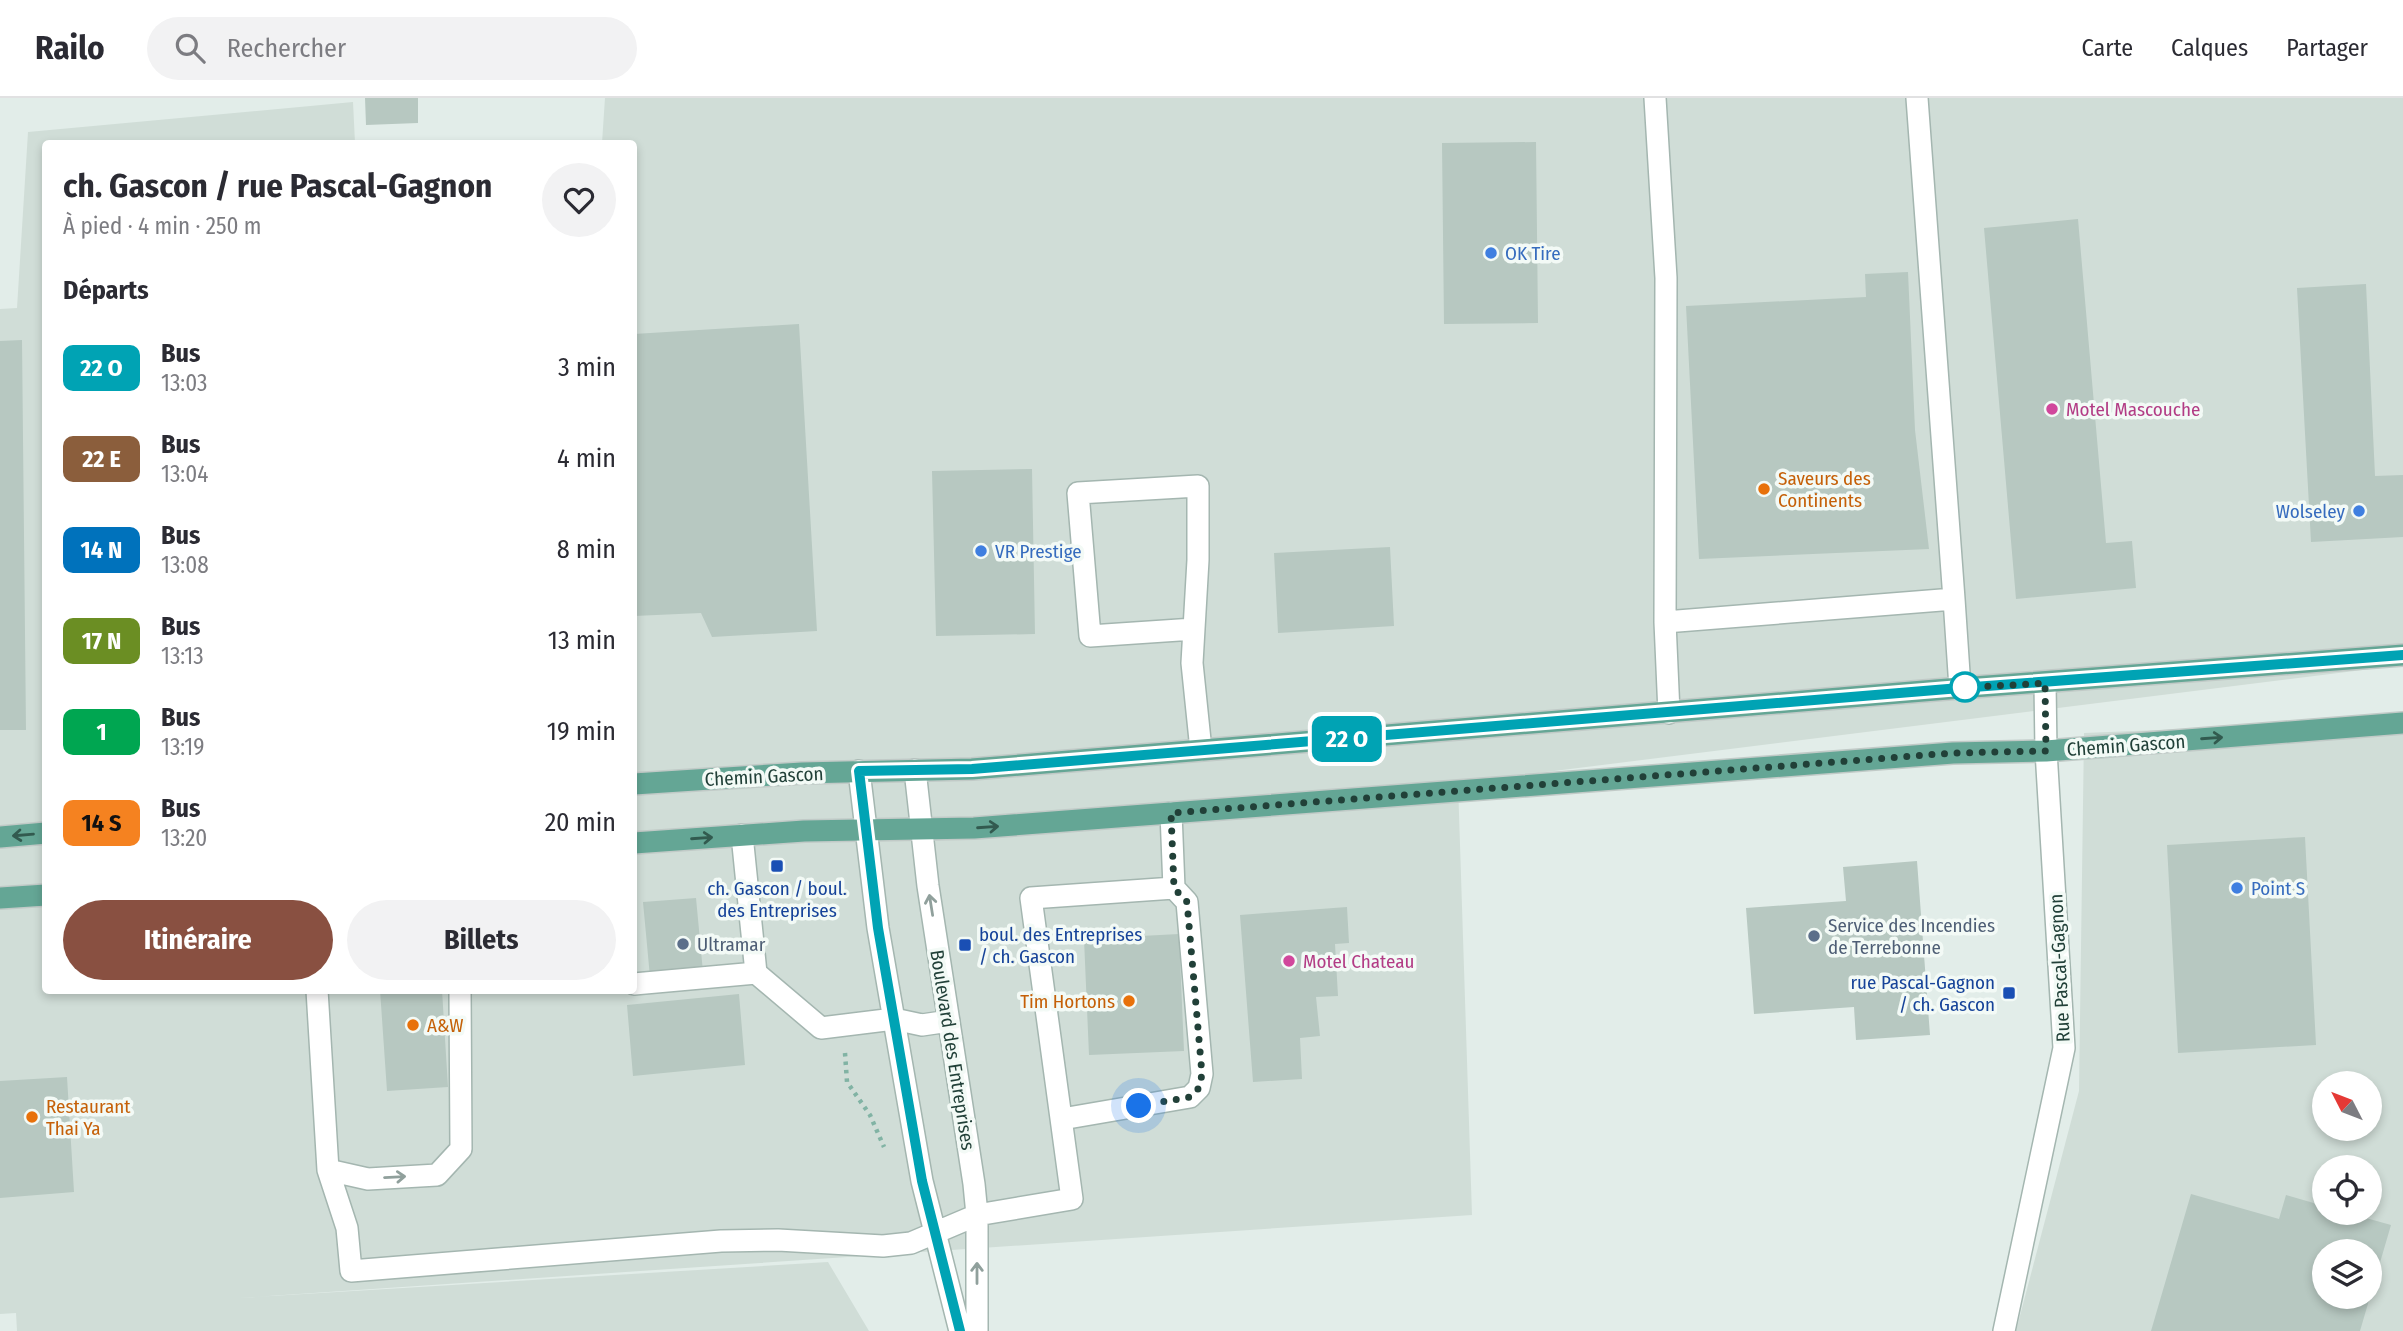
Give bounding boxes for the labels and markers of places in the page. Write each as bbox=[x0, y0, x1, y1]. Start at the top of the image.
place label: OK Tire bbox=[1505, 242, 1561, 265]
marker: OK Tire bbox=[1483, 245, 1499, 261]
place label: Motel Mascouche bbox=[2066, 398, 2200, 421]
marker: Motel Mascouche bbox=[2044, 401, 2060, 417]
place label: Saveurs des Continents bbox=[1778, 467, 1871, 512]
marker: Saveurs des Continents bbox=[1756, 481, 1772, 497]
place label: Wolseley bbox=[2276, 500, 2346, 523]
marker: Wolseley bbox=[2351, 503, 2367, 519]
place label: VR Prestige bbox=[995, 540, 1082, 563]
marker: VR Prestige bbox=[973, 543, 989, 559]
unlabelled marker bbox=[1950, 672, 1980, 702]
marker: ch. Gascon / boul. des Entreprises bbox=[769, 858, 785, 874]
place label: ch. Gascon / boul. des Entreprises bbox=[707, 877, 847, 922]
place label: Point S bbox=[2251, 877, 2305, 900]
marker: Point S bbox=[2229, 880, 2245, 896]
place label: Service des Incendies de Terrebonne bbox=[1828, 914, 1995, 959]
place label: boul. des Entreprises / ch. Gascon bbox=[979, 923, 1142, 968]
marker: Service des Incendies de Terrebonne bbox=[1806, 928, 1822, 944]
place label: Ultramar bbox=[697, 933, 766, 956]
marker: Ultramar bbox=[675, 936, 691, 952]
marker: boul. des Entreprises / ch. Gascon bbox=[957, 937, 973, 953]
place label: Motel Chateau bbox=[1303, 950, 1414, 973]
marker: Motel Chateau bbox=[1281, 953, 1297, 969]
place label: rue Pascal-Gagnon / ch. Gascon bbox=[1850, 971, 1995, 1016]
marker: rue Pascal-Gagnon / ch. Gascon bbox=[2001, 985, 2017, 1001]
place label: Tim Hortons bbox=[1020, 990, 1115, 1013]
marker: Tim Hortons bbox=[1121, 993, 1137, 1009]
place label: A&W bbox=[427, 1014, 464, 1037]
marker: A&W bbox=[405, 1017, 421, 1033]
place label: Restaurant Thai Ya bbox=[46, 1095, 131, 1140]
marker: Restaurant Thai Ya bbox=[24, 1109, 40, 1125]

